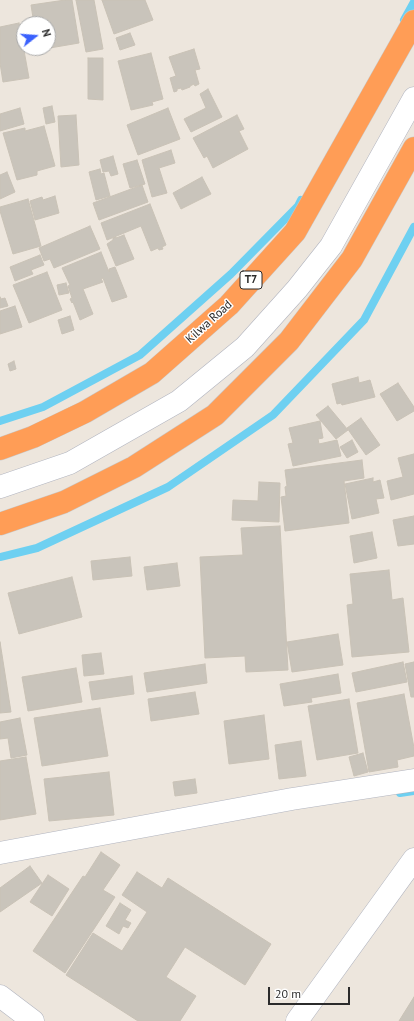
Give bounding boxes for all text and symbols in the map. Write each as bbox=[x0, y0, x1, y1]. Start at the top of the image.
north arrow bbox=[16, 16, 56, 56]
text: N bbox=[39, 27, 54, 38]
road number: T7 bbox=[240, 271, 262, 289]
street label: Kilwa Road bbox=[183, 297, 235, 347]
scale bar bbox=[270, 979, 352, 1005]
text: 20 m bbox=[275, 986, 301, 1001]

